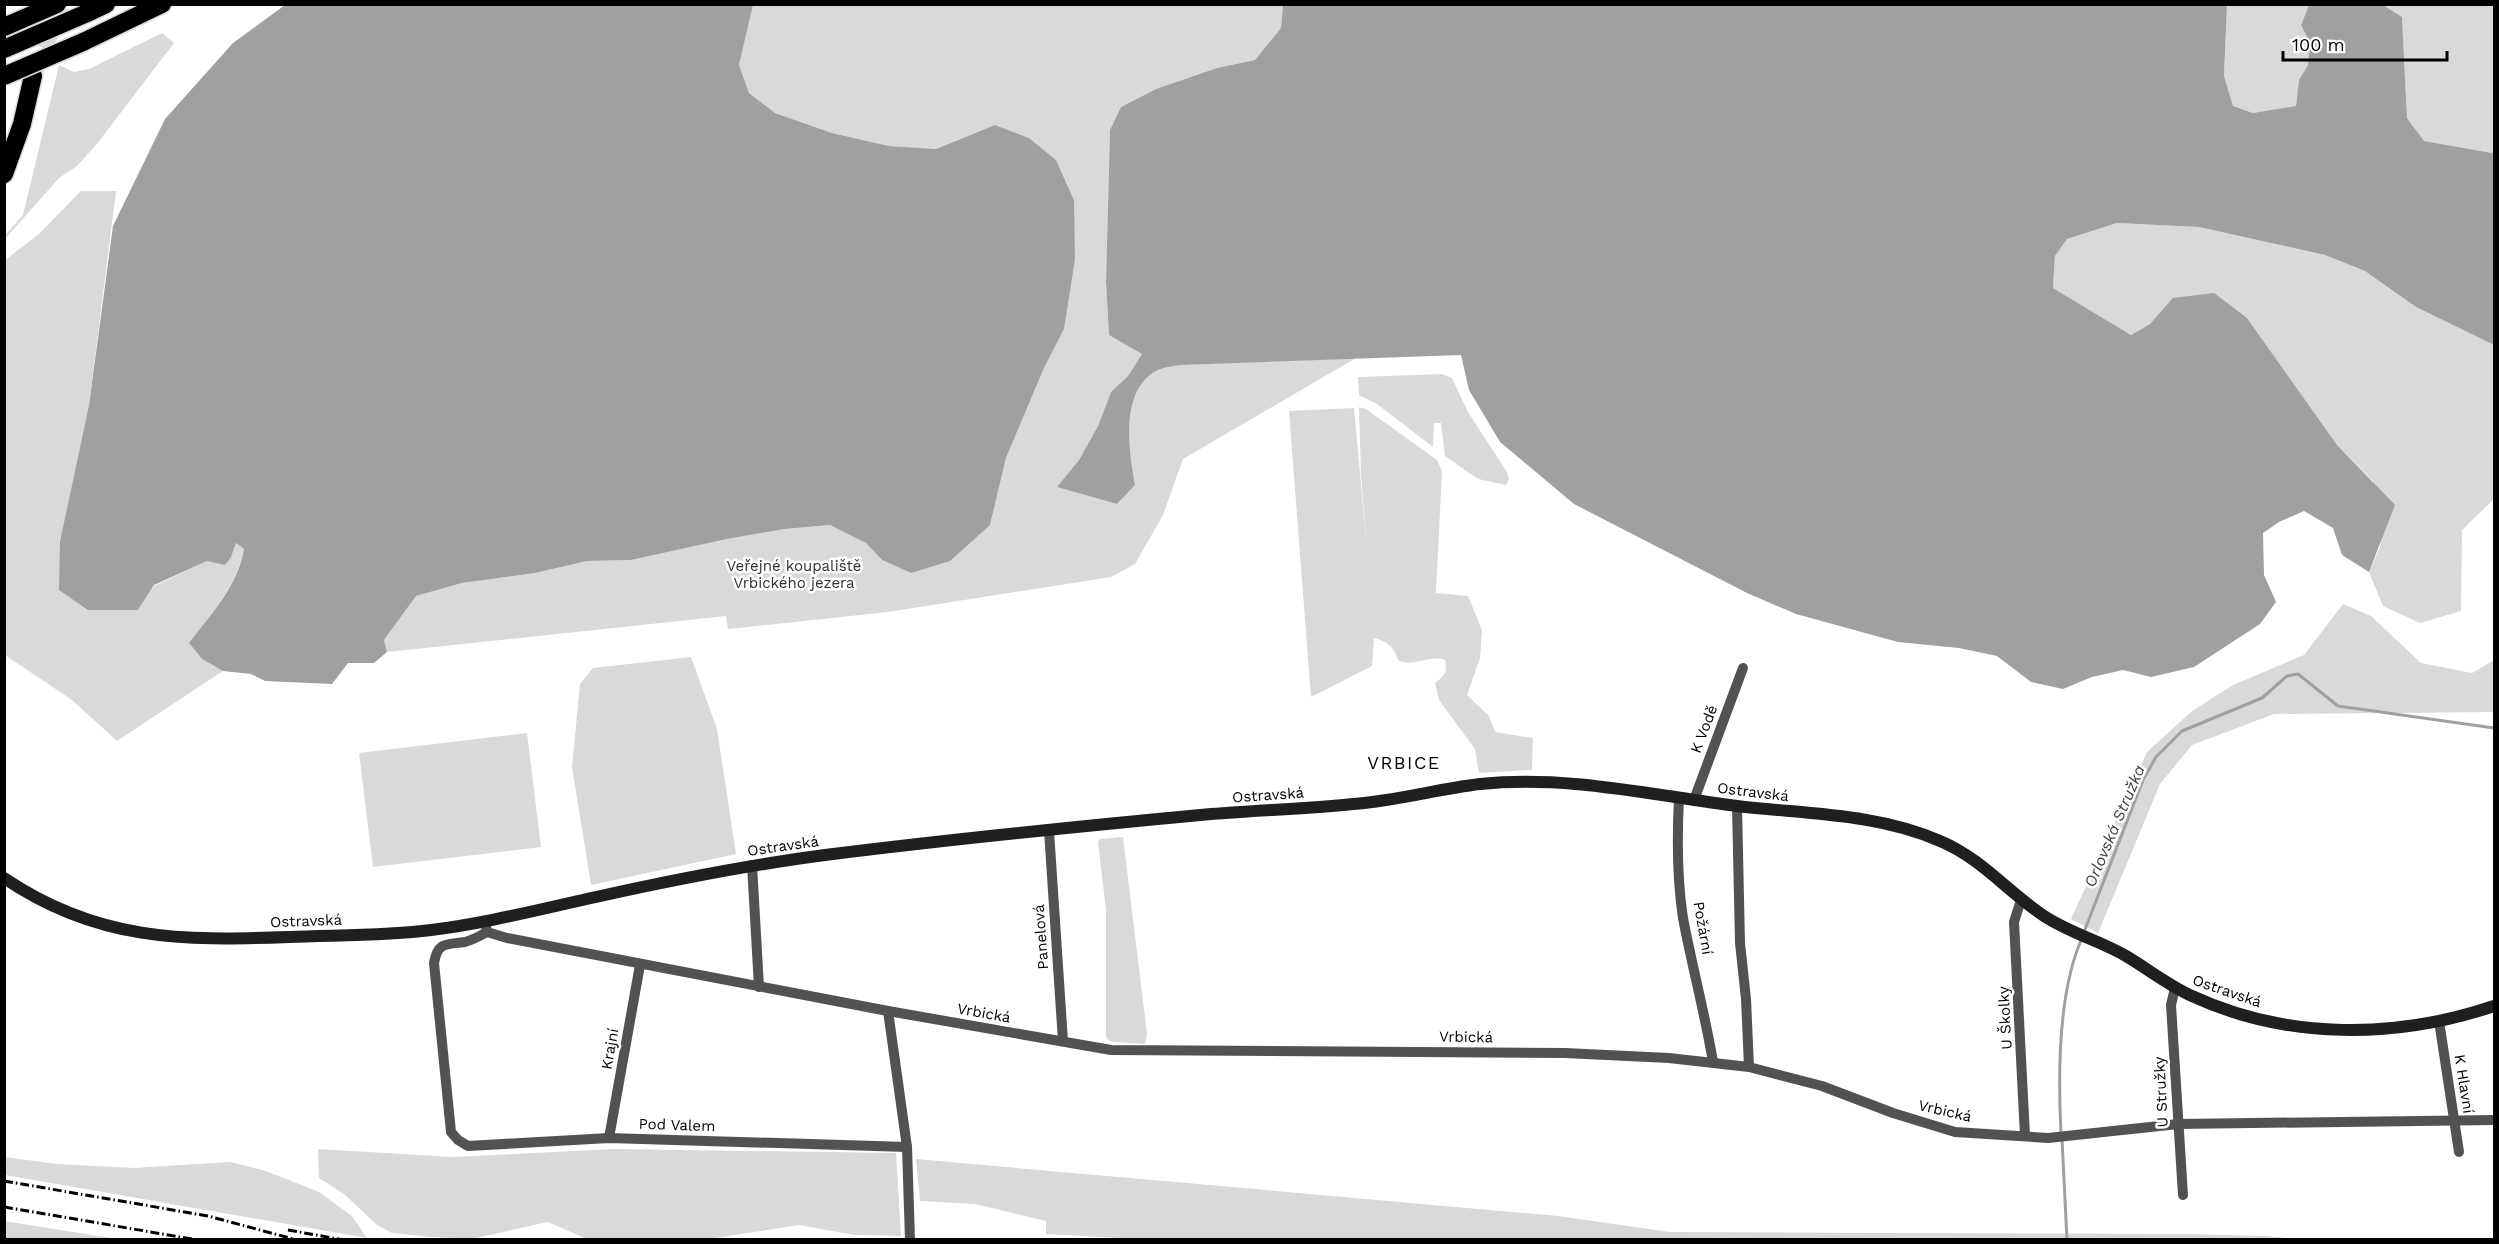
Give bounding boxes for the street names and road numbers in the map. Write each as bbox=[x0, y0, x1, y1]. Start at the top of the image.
street label: K Vodě bbox=[1687, 702, 1721, 756]
street label: Ostravská bbox=[1716, 779, 1790, 805]
street label: Ostravská bbox=[1231, 783, 1305, 806]
street label: Ostravská bbox=[746, 832, 820, 860]
street label: Požární bbox=[1689, 900, 1717, 956]
street label: Panelová bbox=[1030, 903, 1052, 970]
street label: Ostravská bbox=[270, 911, 343, 931]
street label: Ostravská bbox=[2190, 971, 2264, 1011]
street label: U Školky bbox=[1993, 986, 2016, 1050]
street label: Vrbická bbox=[956, 999, 1013, 1027]
street label: Krajní bbox=[598, 1027, 622, 1071]
street label: Vrbická bbox=[1439, 1028, 1494, 1046]
street label: K Hlavní bbox=[2450, 1053, 2478, 1115]
street label: U Stružky bbox=[2150, 1056, 2172, 1128]
street label: Vrbická bbox=[1917, 1096, 1974, 1126]
street label: Pod Valem bbox=[638, 1115, 716, 1135]

